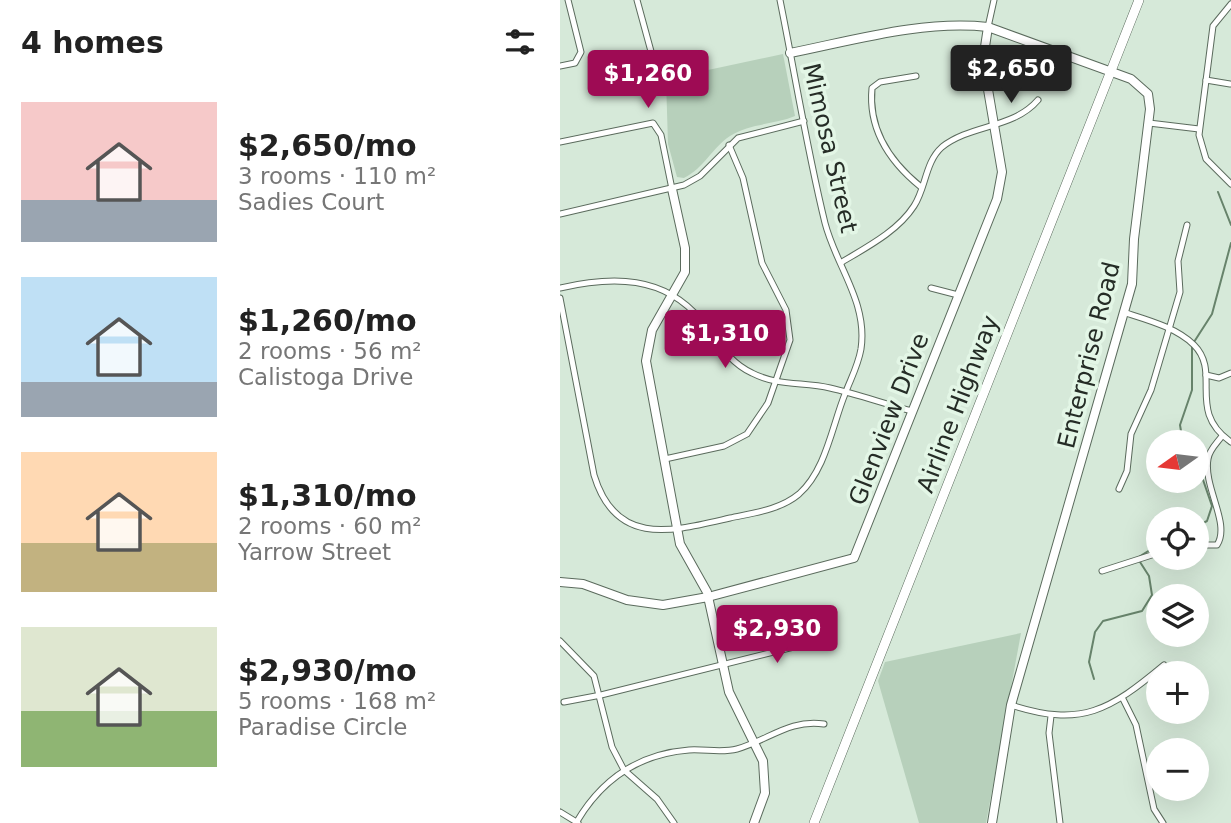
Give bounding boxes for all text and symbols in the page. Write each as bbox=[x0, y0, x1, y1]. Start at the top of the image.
icon: filters bbox=[501, 23, 539, 61]
text: 4 homes bbox=[21, 25, 164, 60]
pin: $2,650 bbox=[954, 46, 1068, 105]
pin: $1,260 bbox=[591, 50, 705, 110]
text: $2,650 bbox=[967, 55, 1055, 81]
text: $1,260 bbox=[604, 60, 692, 86]
street label: Mimosa Street bbox=[797, 60, 863, 236]
text: $2,650/mo bbox=[238, 128, 417, 163]
icon: home bbox=[77, 130, 161, 214]
text: 3 rooms · 110 m² bbox=[238, 163, 436, 189]
text: Sadies Court bbox=[238, 189, 384, 215]
street label: Enterprise Road bbox=[1052, 259, 1126, 451]
text: $1,260/mo bbox=[238, 303, 417, 338]
icon: home bbox=[77, 305, 161, 389]
pin: $1,310 bbox=[668, 310, 782, 370]
street label: Airline Highway bbox=[911, 311, 1005, 497]
text: $1,310 bbox=[681, 320, 769, 346]
street label: Glenview Drive bbox=[843, 329, 935, 509]
text: 2 rooms · 56 m² bbox=[238, 338, 422, 364]
text: Calistoga Drive bbox=[238, 364, 413, 390]
north arrow bbox=[1146, 430, 1209, 494]
map controls bbox=[1146, 430, 1209, 801]
text: $1,310/mo bbox=[238, 478, 417, 513]
icon: home bbox=[77, 480, 161, 564]
button: locate bbox=[1146, 507, 1209, 570]
text: 2 rooms · 60 m² bbox=[238, 513, 422, 539]
text: Yarrow Street bbox=[238, 539, 391, 565]
button: layers bbox=[1146, 584, 1209, 647]
pin: $2,930 bbox=[720, 606, 834, 665]
text: $2,930 bbox=[733, 615, 821, 641]
text: $2,930/mo bbox=[238, 653, 417, 688]
icon: home bbox=[77, 655, 161, 739]
button: + bbox=[1146, 661, 1209, 724]
text: 5 rooms · 168 m² bbox=[238, 688, 436, 714]
text: Paradise Circle bbox=[238, 714, 408, 740]
button: − bbox=[1146, 738, 1209, 801]

